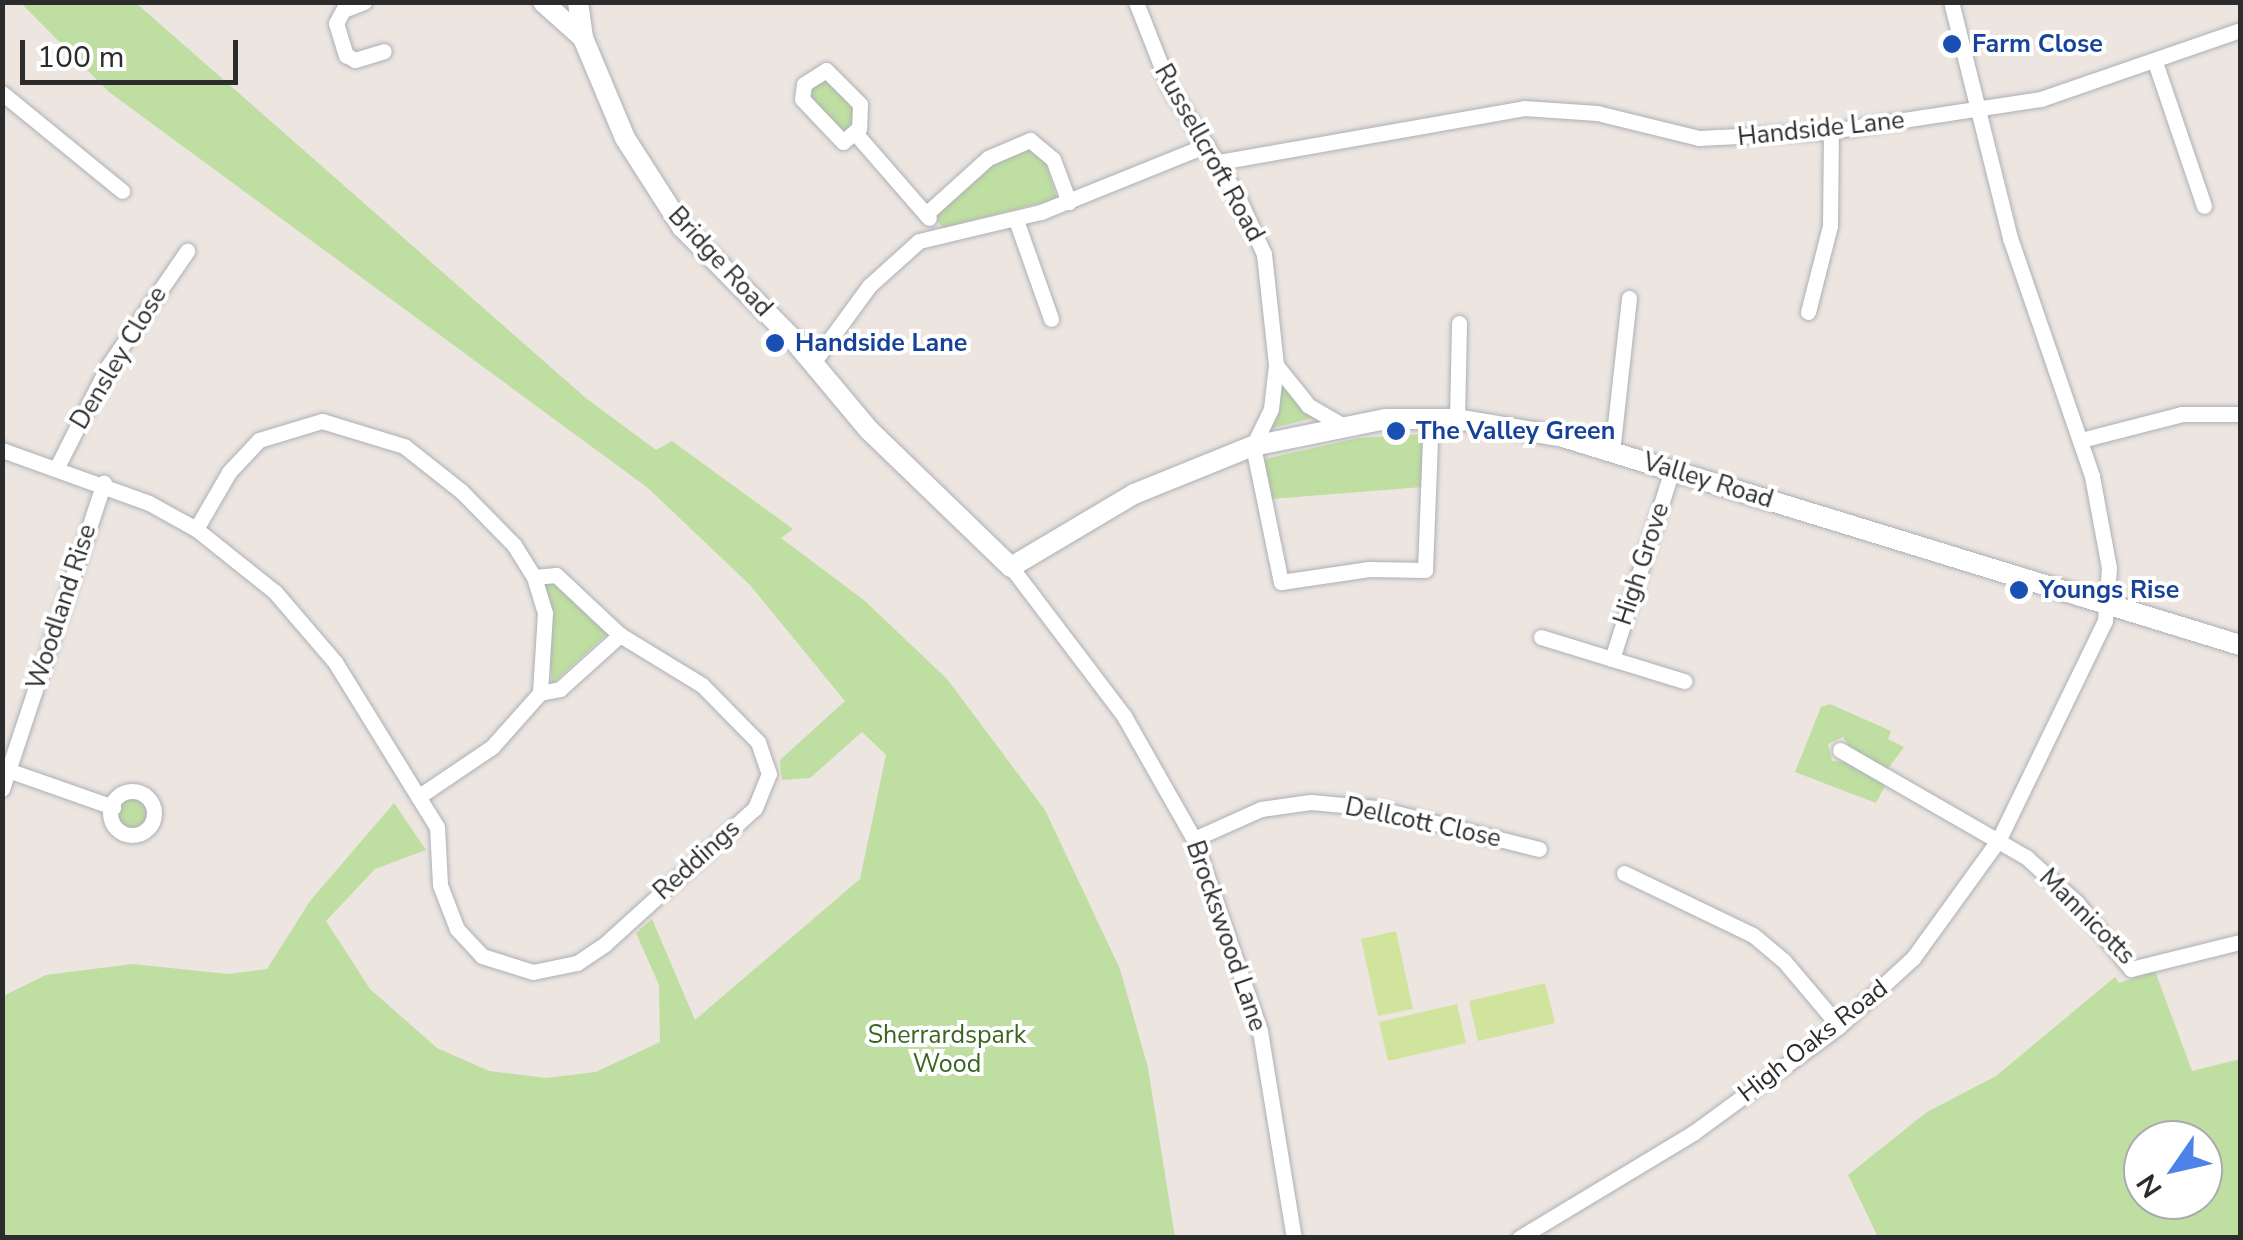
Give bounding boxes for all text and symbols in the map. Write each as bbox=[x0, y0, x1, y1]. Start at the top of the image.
scale bar bbox=[25, 20, 242, 82]
place label: Farm Close bbox=[1972, 29, 2103, 59]
marker: Farm Close bbox=[1941, 33, 1963, 55]
text: 100 m bbox=[37, 37, 124, 78]
street label: Russellcroft Road bbox=[1148, 59, 1270, 247]
street label: Handside Lane bbox=[1736, 105, 1906, 153]
street label: Bridge Road bbox=[662, 201, 778, 323]
street label: Densley Close bbox=[65, 281, 173, 435]
place label: Handside Lane bbox=[795, 328, 967, 358]
marker: Handside Lane bbox=[764, 332, 786, 354]
place label: The Valley Green bbox=[1416, 416, 1615, 446]
marker: The Valley Green bbox=[1385, 420, 1407, 442]
street label: Valley Road bbox=[1639, 447, 1777, 515]
street label: High Grove bbox=[1608, 499, 1676, 629]
street label: Woodland Rise bbox=[21, 521, 103, 693]
place label: Youngs Rise bbox=[2039, 575, 2179, 605]
marker: Youngs Rise bbox=[2008, 579, 2030, 601]
street label: Dellcott Close bbox=[1342, 792, 1504, 854]
street label: Reddings bbox=[648, 814, 746, 906]
street label: Brockswood Lane bbox=[1179, 837, 1273, 1035]
street label: Mannicotts bbox=[2033, 863, 2141, 971]
street label: High Oaks Road bbox=[1732, 973, 1894, 1109]
park label: Sherrardspark Wood bbox=[868, 1021, 1026, 1080]
north arrow bbox=[2123, 1120, 2223, 1220]
text: N bbox=[2128, 1166, 2171, 1205]

